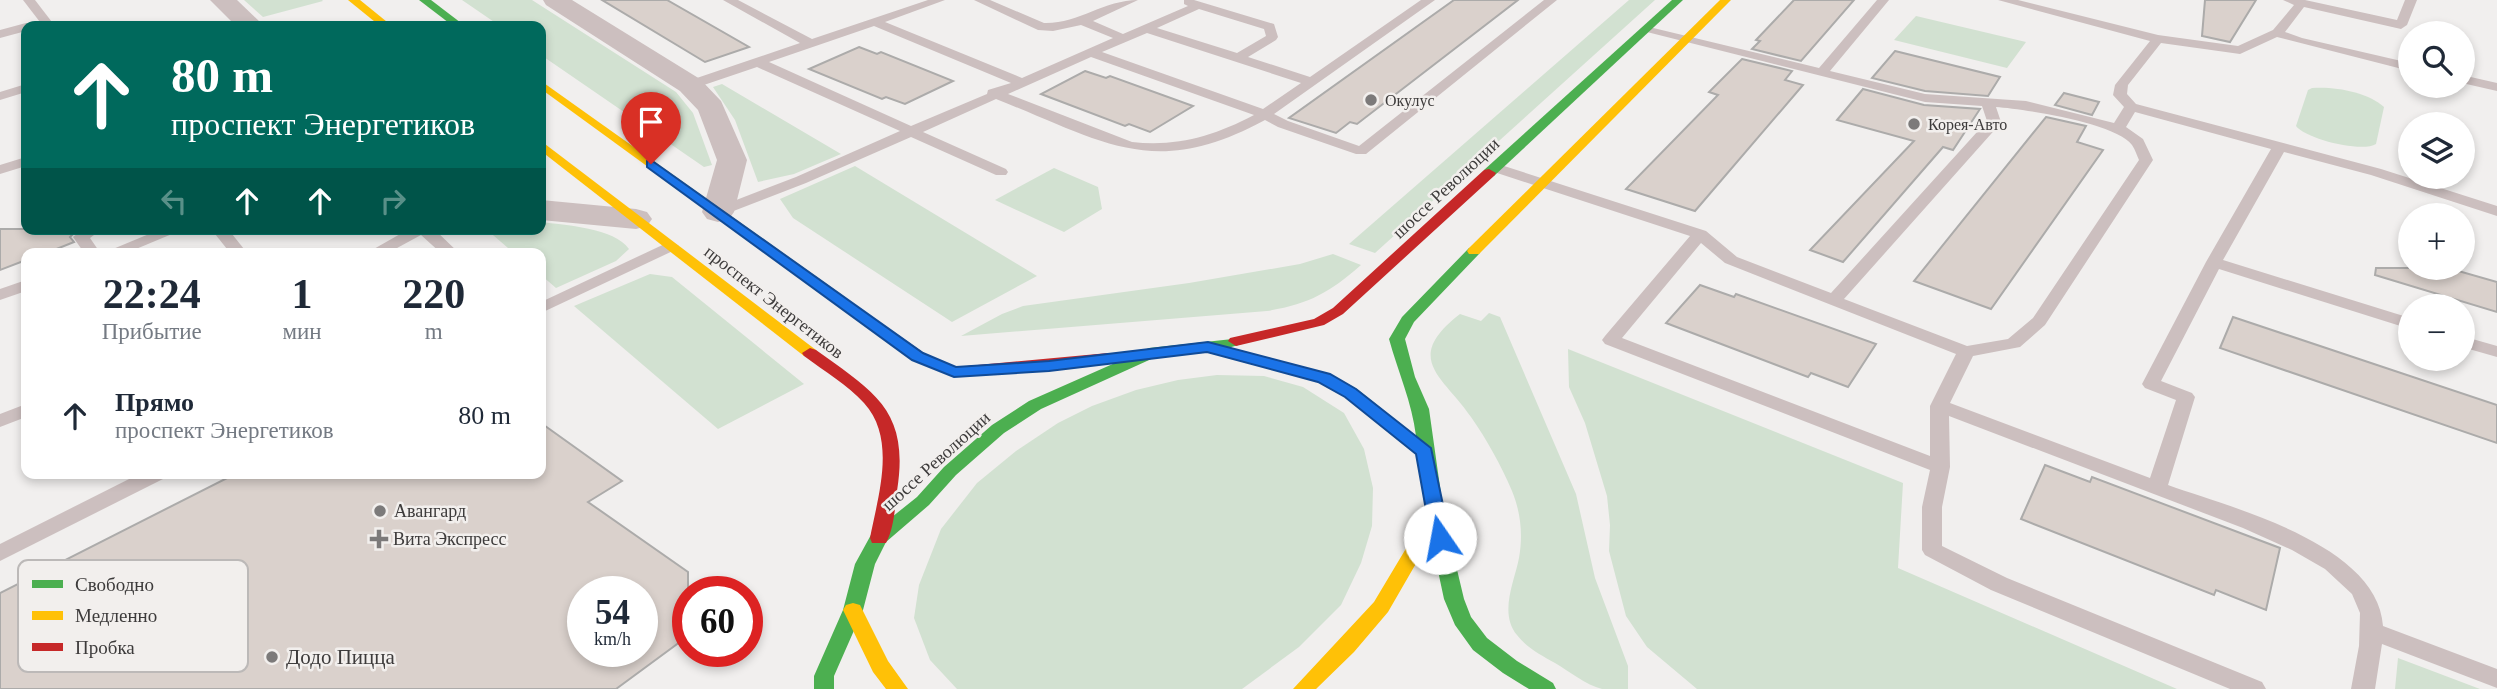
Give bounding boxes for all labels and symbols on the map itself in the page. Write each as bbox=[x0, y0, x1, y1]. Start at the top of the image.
pin bbox=[621, 92, 681, 164]
marker: Окулус bbox=[1363, 92, 1379, 108]
place label: Окулус bbox=[1385, 92, 1434, 110]
marker: Корея-Авто bbox=[1906, 116, 1922, 132]
place label: Корея-Авто bbox=[1928, 116, 2007, 134]
street label: шоссе Революции bbox=[1389, 133, 1504, 242]
street label: проспект Энергетиков bbox=[700, 241, 848, 363]
street label: шоссе Революции bbox=[878, 407, 994, 515]
place label: Авангард bbox=[394, 501, 466, 521]
position arrow bbox=[1403, 501, 1477, 575]
marker: Авангард bbox=[372, 503, 388, 519]
place label: Вита Экспресс bbox=[393, 529, 506, 549]
marker: Вита Экспресс bbox=[371, 531, 387, 547]
legend bbox=[18, 560, 248, 672]
text: Свободно bbox=[75, 574, 154, 595]
speed limit sign: 60 bbox=[672, 576, 763, 667]
text: Медленно bbox=[75, 605, 157, 626]
text: Пробка bbox=[75, 637, 135, 658]
place label: Додо Пицца bbox=[286, 645, 396, 669]
marker: Додо Пицца bbox=[264, 649, 280, 665]

